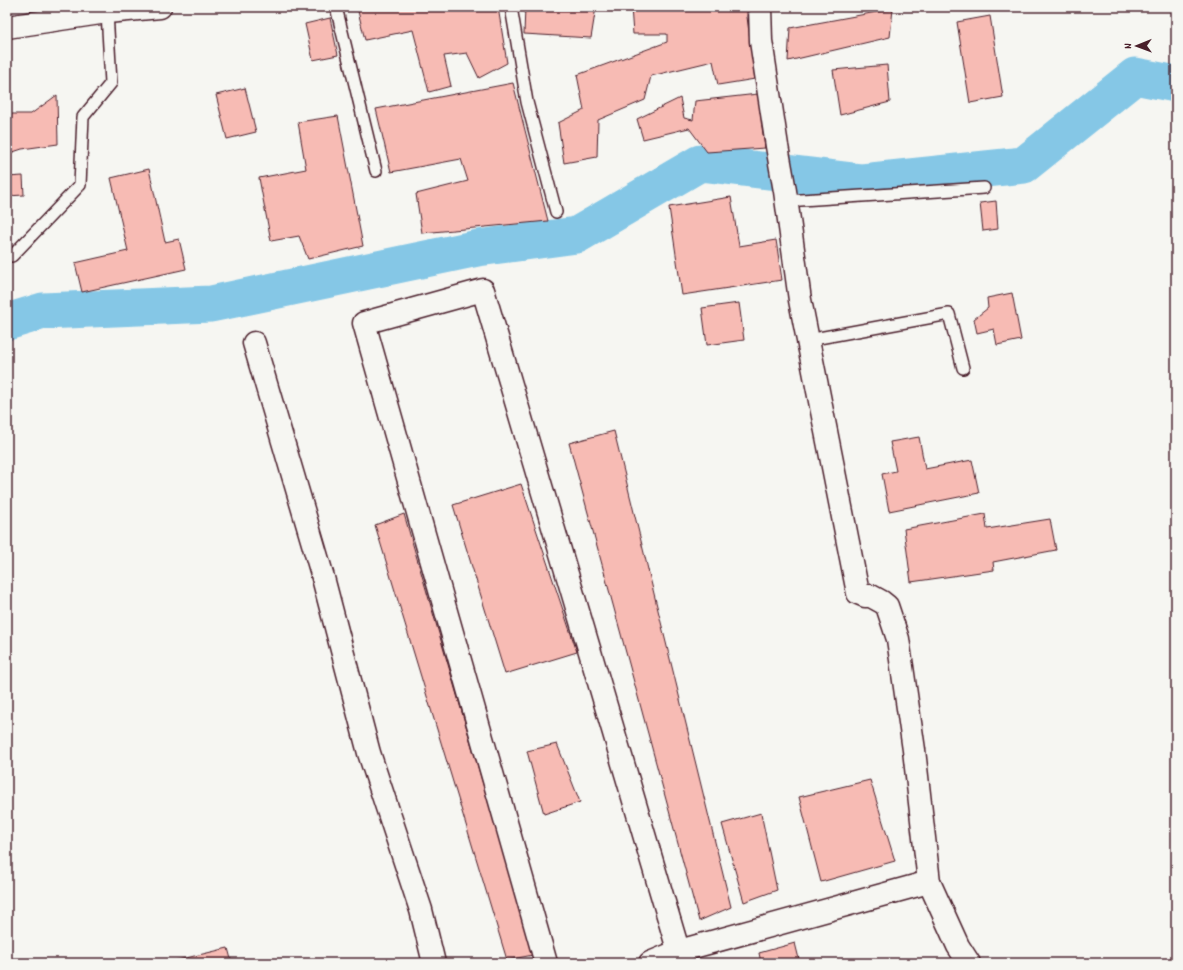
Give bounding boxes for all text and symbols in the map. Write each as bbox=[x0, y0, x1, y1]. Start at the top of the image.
north arrow bbox=[1117, 26, 1157, 66]
text: N bbox=[1121, 43, 1137, 49]

